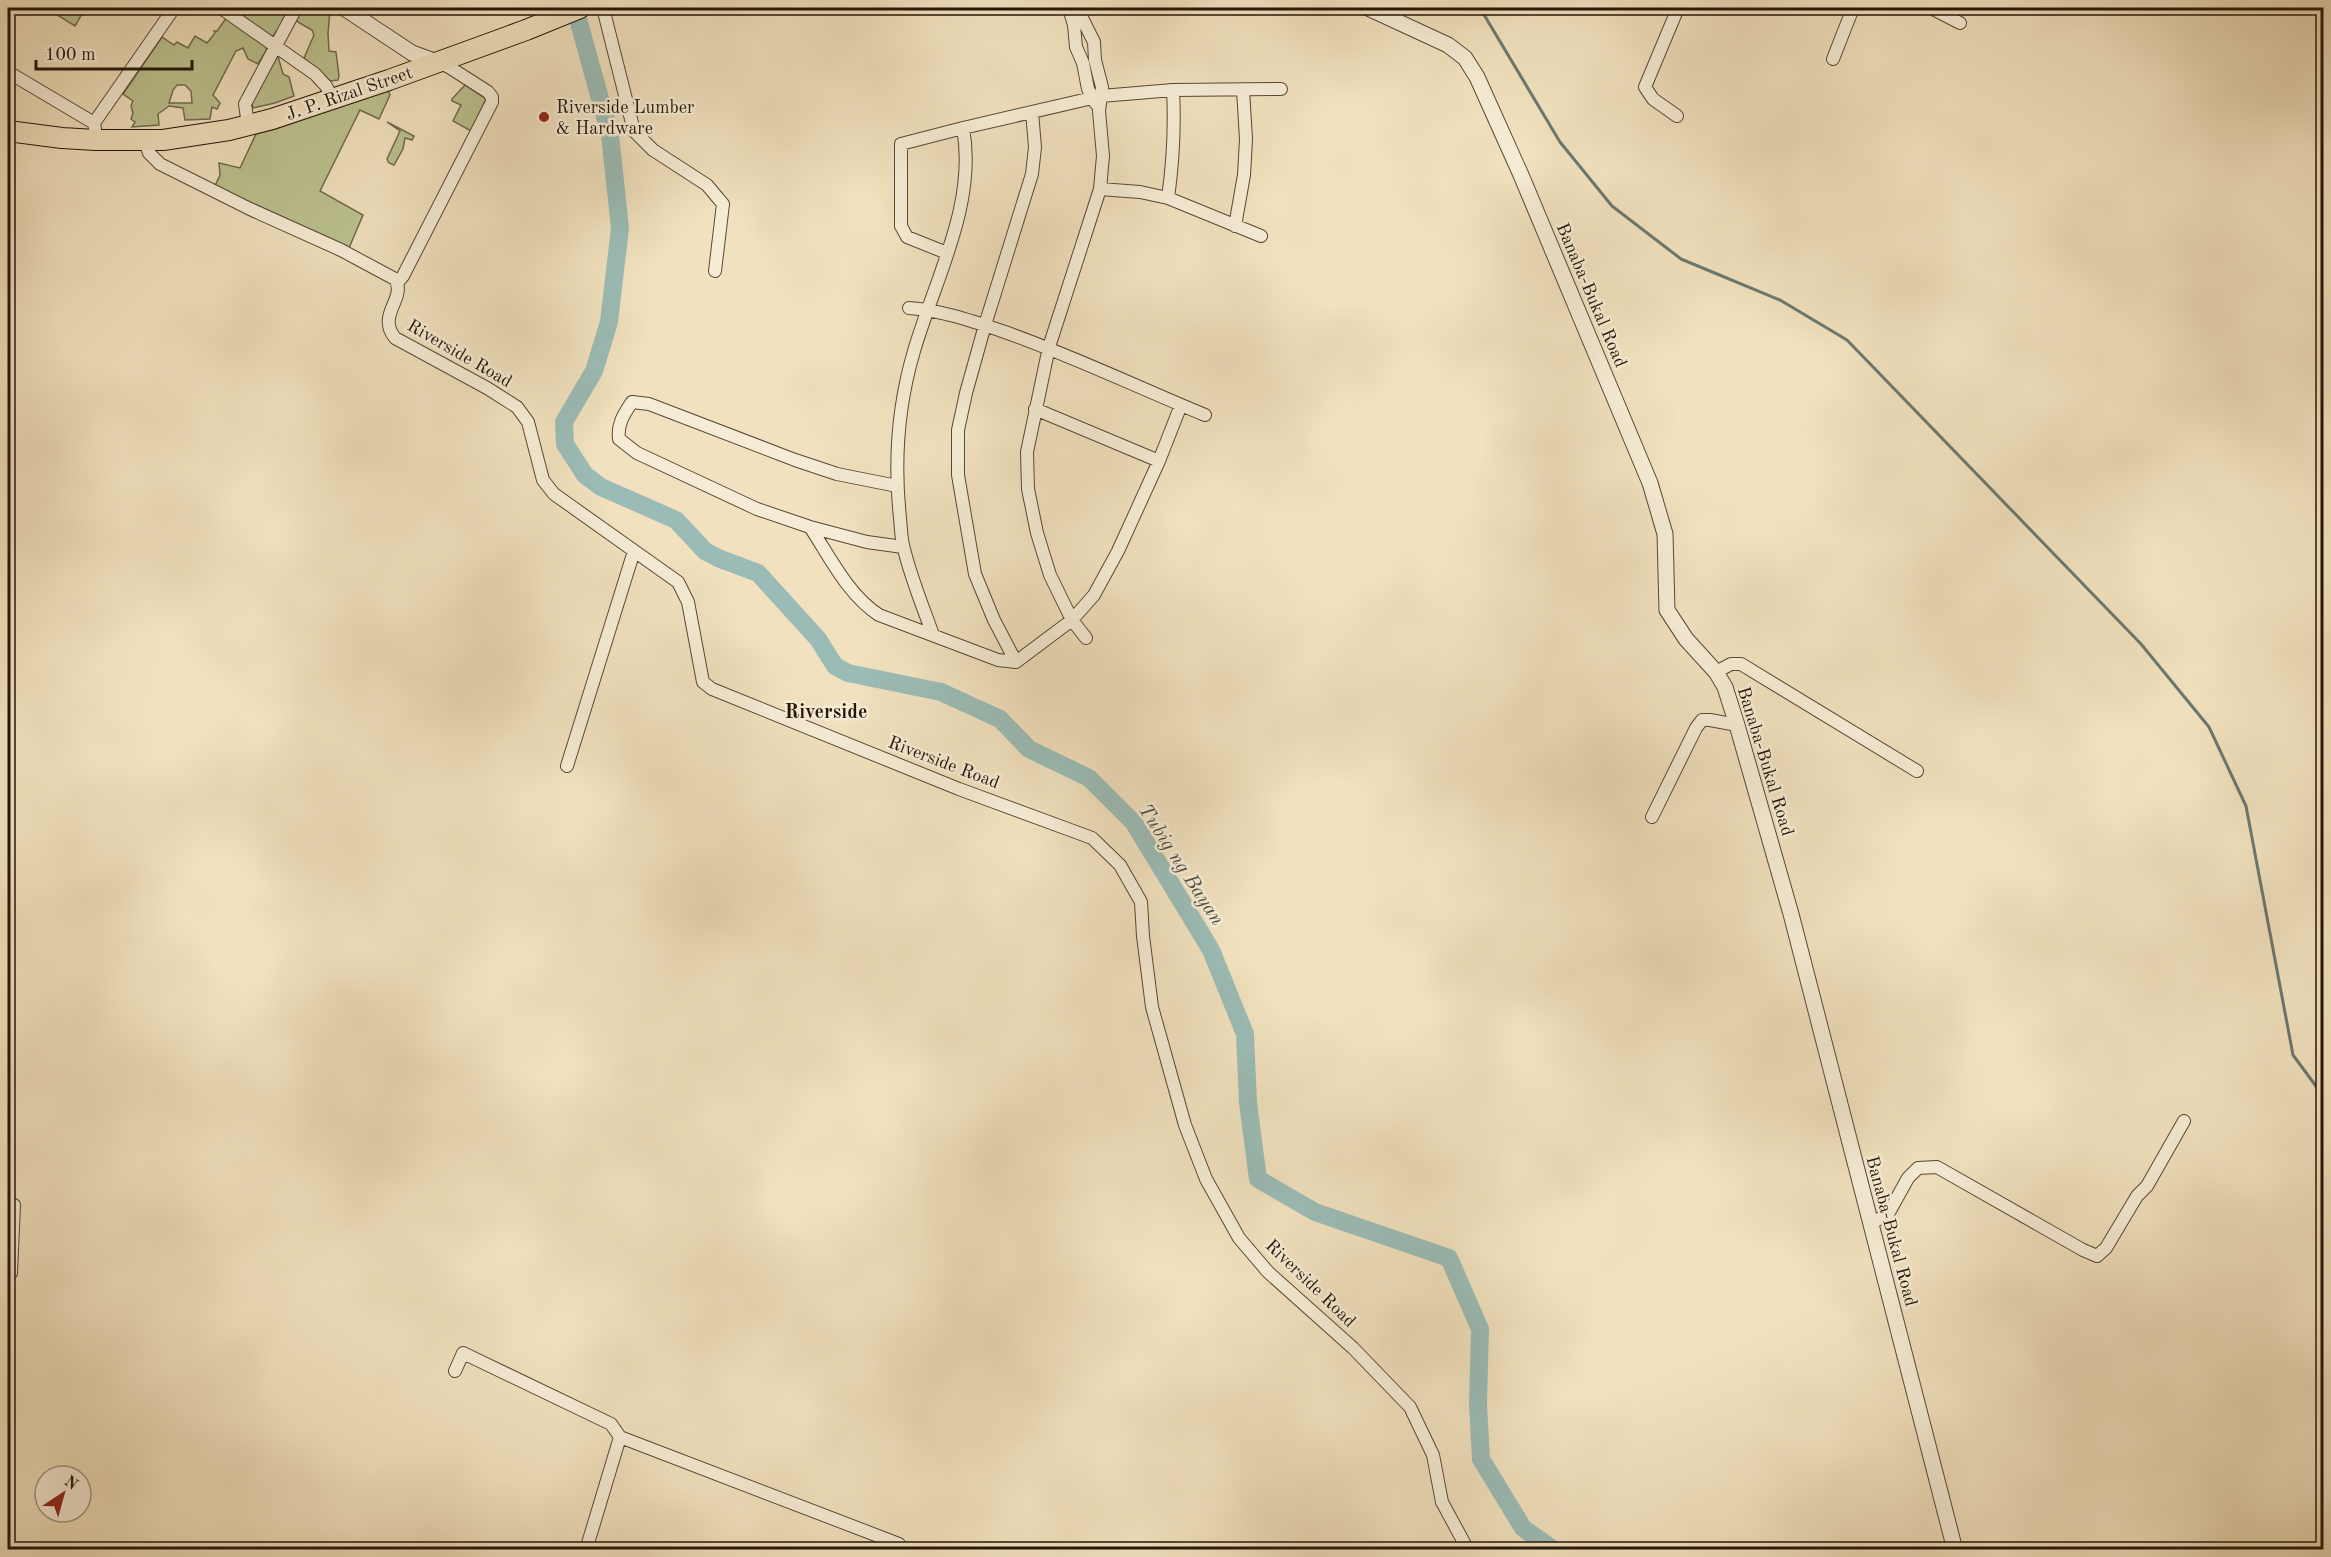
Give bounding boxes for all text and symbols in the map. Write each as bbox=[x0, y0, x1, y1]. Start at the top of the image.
scale bar bbox=[36, 33, 192, 71]
text: 100 m bbox=[45, 46, 96, 64]
street label: J. P. Rizal Street bbox=[284, 64, 415, 124]
place label: Riverside Lumber & Hardware bbox=[556, 99, 695, 138]
marker: Riverside Lumber & Hardware bbox=[537, 110, 551, 124]
street label: Banaba-Bukal Road bbox=[1553, 221, 1630, 370]
street label: Riverside Road bbox=[404, 317, 515, 391]
street label: Banaba-Bukal Road bbox=[1734, 685, 1796, 838]
district label: Riverside bbox=[785, 703, 867, 723]
street label: Riverside Road bbox=[886, 733, 1002, 792]
water label: Tubig ng Bayan bbox=[1134, 801, 1227, 929]
street label: Banaba-Bukal Road bbox=[1862, 1154, 1920, 1308]
street label: Riverside Road bbox=[1262, 1236, 1359, 1331]
north arrow bbox=[33, 1464, 93, 1524]
text: N bbox=[61, 1473, 81, 1494]

